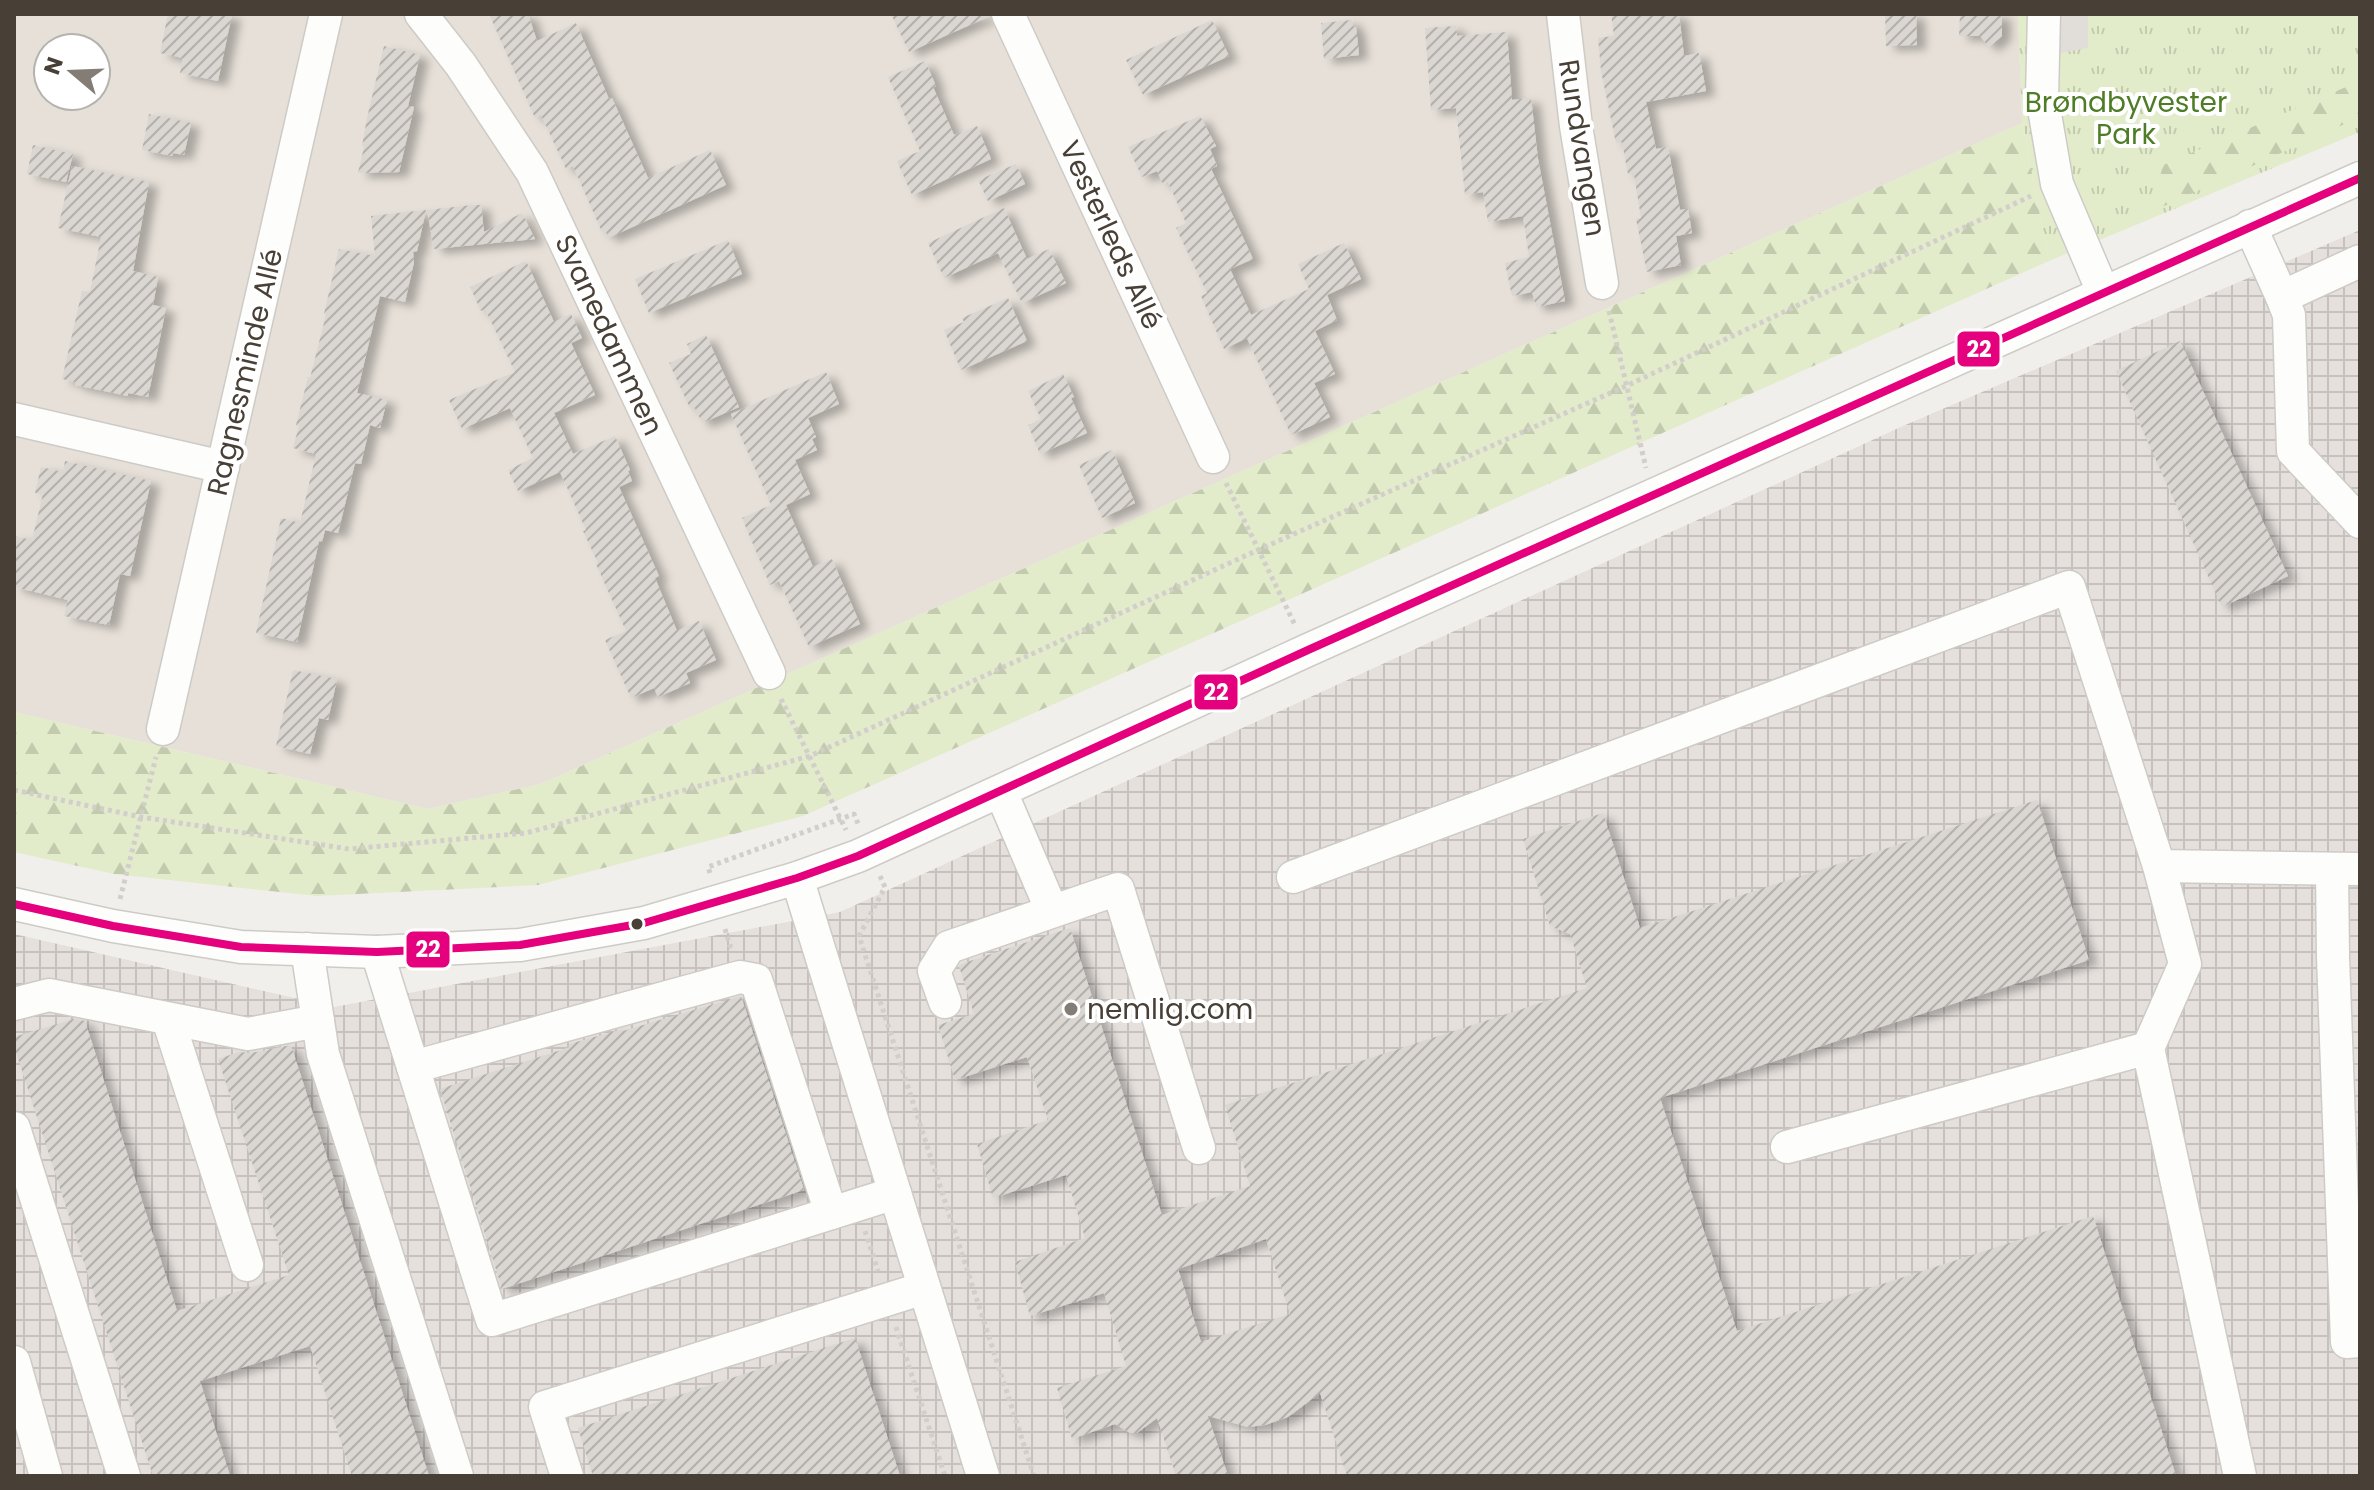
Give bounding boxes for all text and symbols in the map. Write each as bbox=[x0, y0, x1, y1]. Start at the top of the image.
north arrow bbox=[32, 32, 112, 112]
text: N bbox=[36, 53, 71, 79]
street label: Rundvangen bbox=[1549, 57, 1615, 239]
park label: Brøndbyvester Park bbox=[2025, 83, 2227, 154]
street label: Vesterleds Allé bbox=[1050, 134, 1172, 336]
street label: Svanedammen bbox=[545, 228, 673, 442]
street label: Ragnesminde Allé bbox=[198, 245, 292, 499]
line badge: 22 bbox=[1956, 330, 2001, 368]
text: 22 bbox=[1966, 334, 1992, 365]
line badge: 22 bbox=[1193, 673, 1239, 711]
text: 22 bbox=[1203, 677, 1229, 708]
unlabelled marker bbox=[629, 916, 645, 932]
line badge: 22 bbox=[405, 930, 451, 969]
text: 22 bbox=[415, 934, 441, 965]
place label: nemlig.com bbox=[1087, 990, 1253, 1029]
marker: nemlig.com bbox=[1062, 1000, 1080, 1018]

